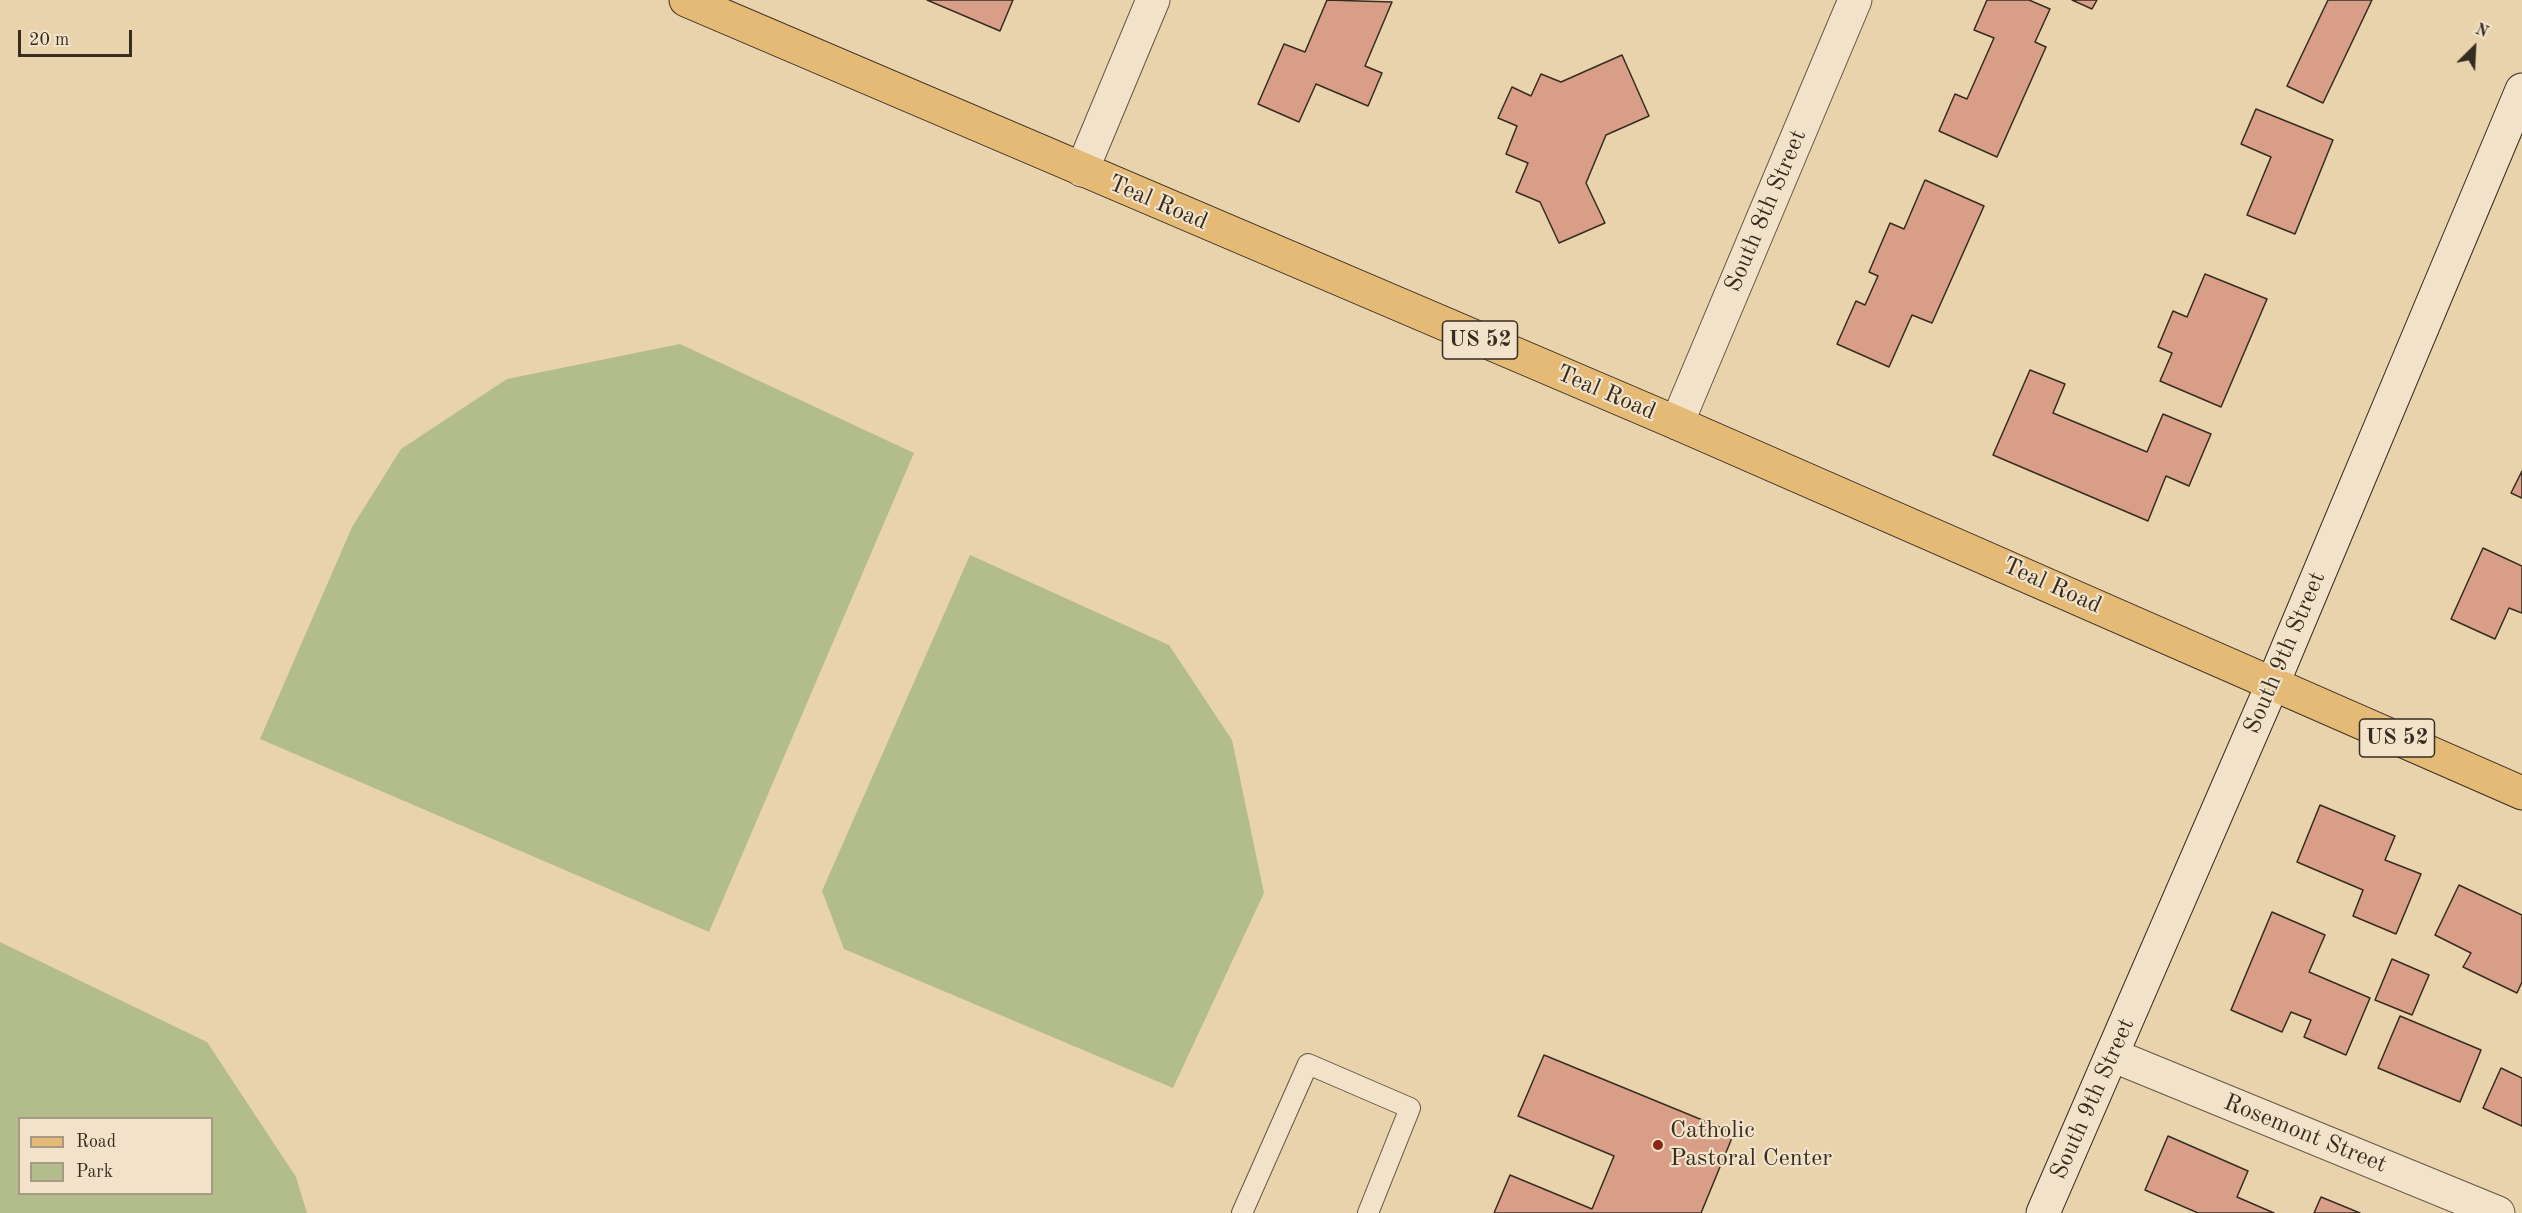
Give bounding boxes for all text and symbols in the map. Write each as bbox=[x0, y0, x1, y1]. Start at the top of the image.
scale bar bbox=[21, 18, 135, 56]
north arrow bbox=[2444, 18, 2504, 78]
text: N bbox=[2472, 22, 2490, 41]
text: 20 m bbox=[29, 31, 69, 49]
street label: South 8th Street bbox=[1719, 126, 1813, 296]
street label: Teal Road bbox=[1104, 169, 1212, 237]
road number: US 52 bbox=[1442, 321, 1518, 359]
street label: Teal Road bbox=[1552, 359, 1660, 427]
street label: Teal Road bbox=[1998, 551, 2106, 621]
street label: South 9th Street bbox=[2238, 568, 2332, 738]
road number: US 52 bbox=[2360, 719, 2434, 757]
street label: South 9th Street bbox=[2045, 1014, 2141, 1184]
street label: Rosemont Street bbox=[2219, 1088, 2391, 1180]
legend bbox=[18, 1117, 213, 1195]
place label: Catholic Pastoral Center bbox=[1670, 1117, 1832, 1173]
text: Road bbox=[76, 1133, 116, 1151]
marker: Catholic Pastoral Center bbox=[1651, 1138, 1665, 1152]
text: Park bbox=[76, 1163, 113, 1181]

